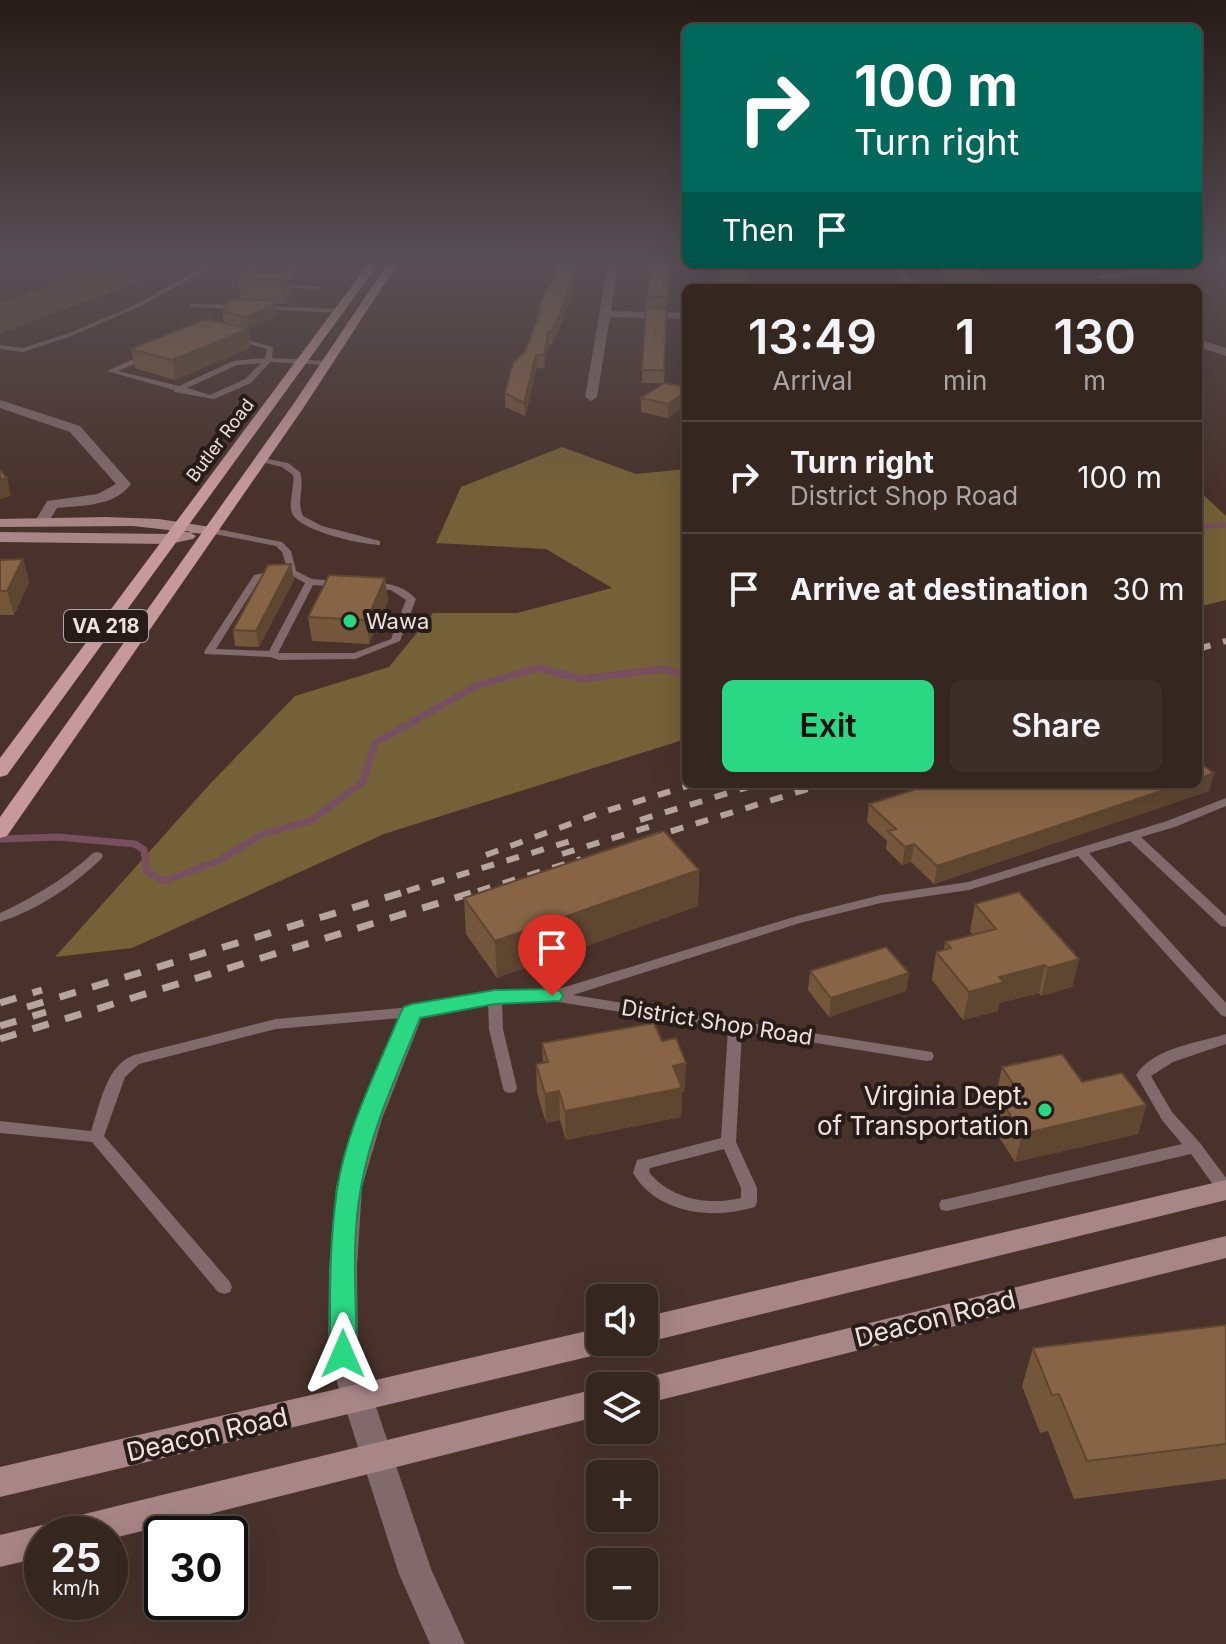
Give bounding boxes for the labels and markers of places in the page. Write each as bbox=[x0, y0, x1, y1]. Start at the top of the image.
place label: Wawa bbox=[366, 608, 429, 634]
marker: Wawa bbox=[341, 612, 359, 630]
pin bbox=[518, 914, 586, 996]
place label: Virginia Dept. of Transportation bbox=[817, 1080, 1029, 1141]
marker: Virginia Dept. of Transportation bbox=[1036, 1101, 1054, 1119]

